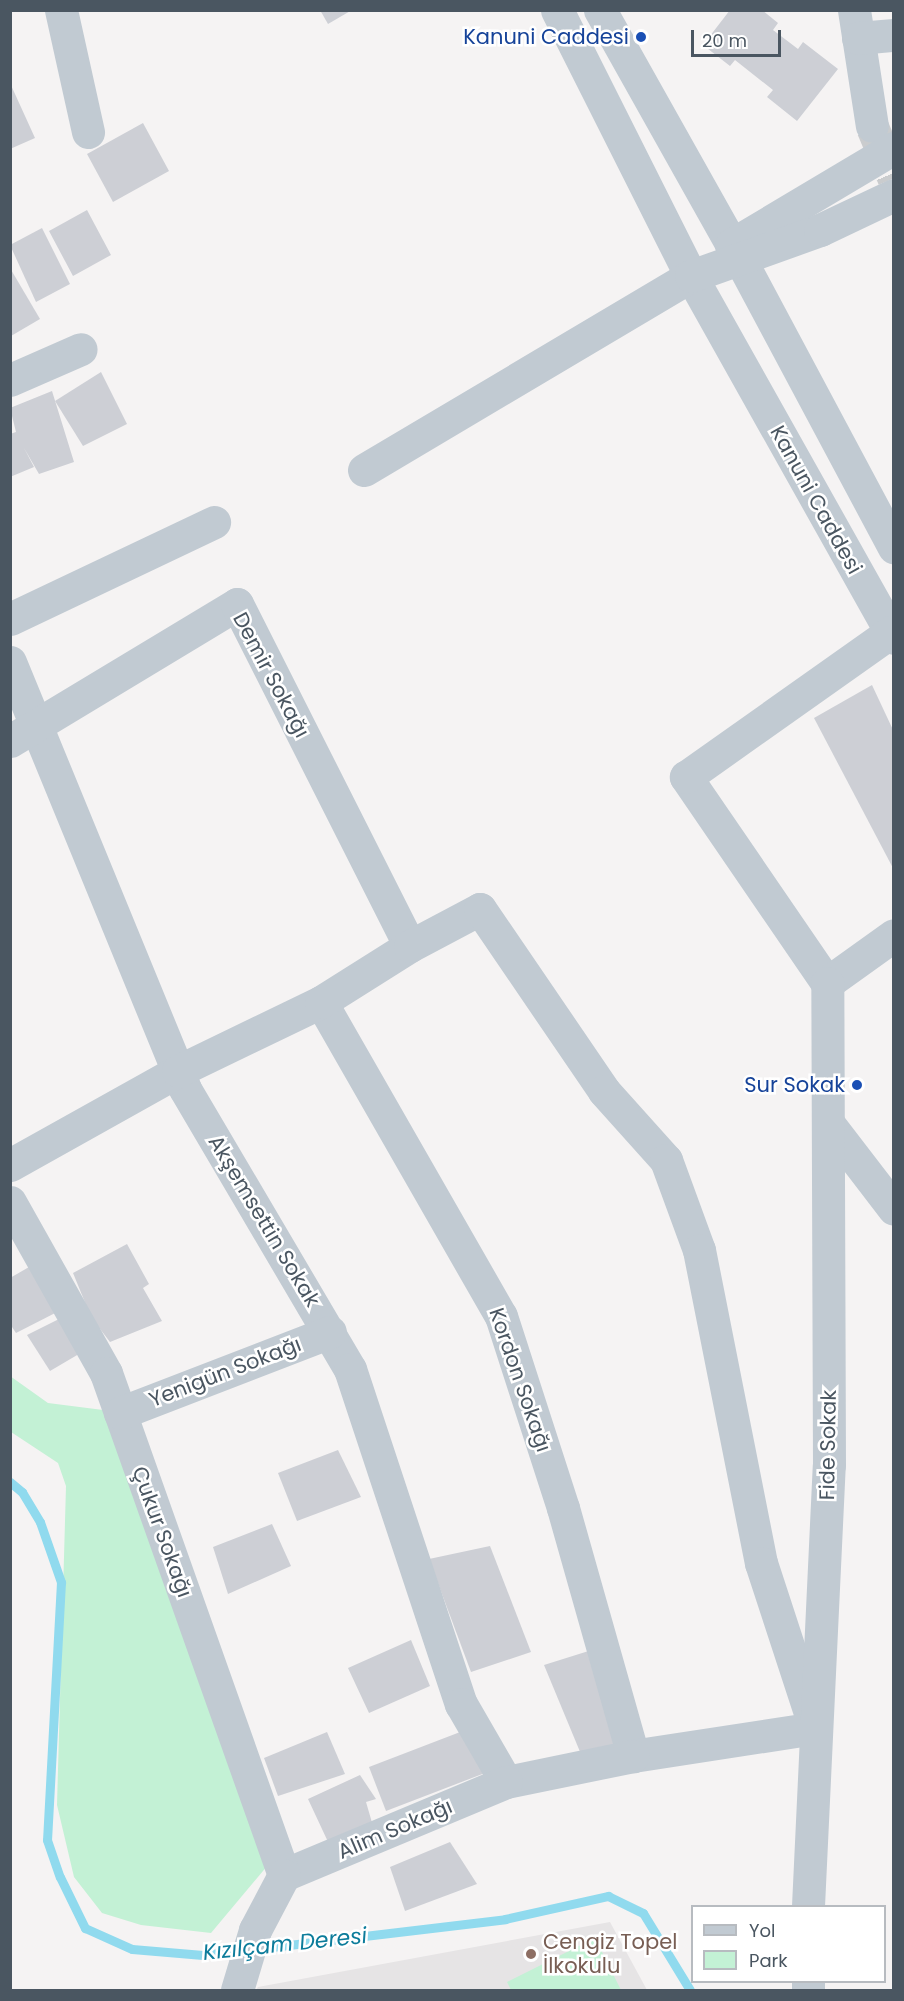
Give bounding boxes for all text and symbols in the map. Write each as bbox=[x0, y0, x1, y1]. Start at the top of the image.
scale bar bbox=[694, 18, 784, 56]
place label: Kanuni Caddesi bbox=[463, 24, 629, 50]
text: 20 m bbox=[702, 28, 747, 53]
marker: Kanuni Caddesi bbox=[634, 30, 648, 44]
street label: Kanuni Caddesi bbox=[765, 421, 867, 579]
street label: Demir Sokağı bbox=[227, 608, 315, 742]
place label: Sur Sokak bbox=[744, 1072, 845, 1098]
marker: Sur Sokak bbox=[850, 1078, 864, 1092]
street label: Akşemsettin Sokak bbox=[203, 1131, 325, 1311]
street label: Kordon Sokağı bbox=[484, 1305, 556, 1455]
street label: Yenigün Sokağı bbox=[145, 1331, 305, 1413]
street label: Fide Sokak bbox=[814, 1390, 842, 1500]
street label: Çukur Sokağı bbox=[127, 1463, 197, 1601]
street label: Alim Sokağı bbox=[334, 1794, 456, 1864]
legend bbox=[691, 1905, 886, 1983]
text: Yol bbox=[749, 1918, 775, 1943]
water label: Kızılçam Deresi bbox=[202, 1922, 368, 1966]
place label: Cengiz Topel İlkokulu bbox=[543, 1929, 677, 1979]
marker: Cengiz Topel İlkokulu bbox=[524, 1947, 538, 1961]
text: Park bbox=[749, 1948, 788, 1973]

